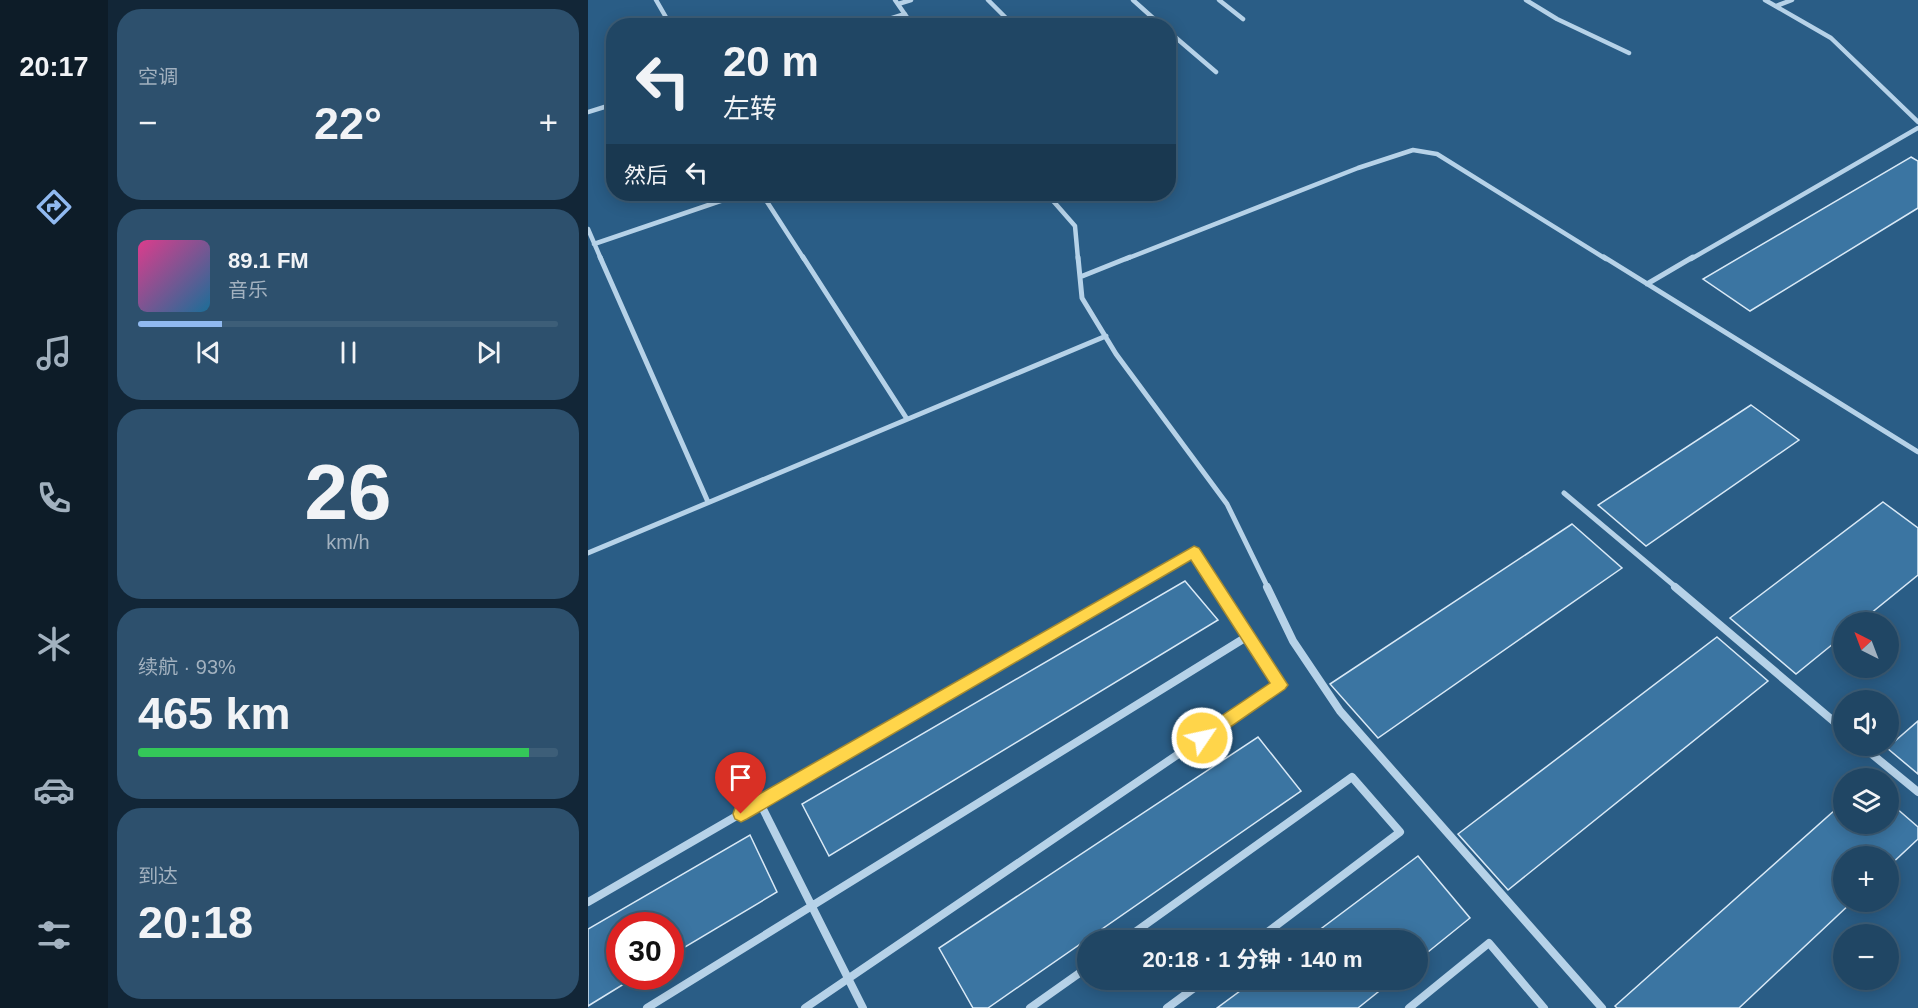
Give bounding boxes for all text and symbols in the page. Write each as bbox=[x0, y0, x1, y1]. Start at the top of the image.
text: 20 m bbox=[723, 38, 819, 85]
icon: left bbox=[624, 42, 702, 120]
text: 20:17 bbox=[19, 52, 89, 82]
text: 空调 bbox=[138, 66, 178, 88]
text: 左转 bbox=[723, 94, 777, 124]
text: 22° bbox=[314, 98, 382, 149]
text: − bbox=[138, 104, 157, 141]
text: + bbox=[539, 104, 558, 141]
icon: left bbox=[680, 156, 713, 189]
text: 然后 bbox=[624, 163, 668, 188]
icon: directions bbox=[33, 186, 75, 228]
text: 89.1 FM bbox=[228, 248, 309, 273]
text: 音乐 bbox=[228, 279, 268, 301]
icon: music bbox=[33, 332, 75, 374]
icon: previous bbox=[192, 336, 225, 369]
icon: pause bbox=[332, 336, 365, 369]
icon: next bbox=[472, 336, 505, 369]
text: 26 bbox=[305, 448, 391, 536]
icon: phone bbox=[33, 477, 75, 519]
text: km/h bbox=[326, 531, 370, 553]
north arrow bbox=[1833, 612, 1899, 678]
map controls bbox=[1833, 612, 1899, 990]
icon: climate bbox=[33, 623, 75, 665]
text: 续航 · 93% bbox=[138, 656, 236, 678]
text: 465 km bbox=[138, 688, 291, 739]
button: sound bbox=[1833, 690, 1899, 756]
position arrow bbox=[1170, 706, 1234, 770]
pin bbox=[715, 752, 766, 814]
icon: arrive bbox=[724, 761, 757, 794]
button: layers bbox=[1833, 768, 1899, 834]
icon: car bbox=[33, 769, 75, 811]
button: + bbox=[1833, 846, 1899, 912]
text: 到达 bbox=[138, 865, 178, 887]
text: 20:18 bbox=[138, 897, 253, 948]
speed limit sign: 30 bbox=[606, 912, 684, 990]
icon: filters bbox=[33, 914, 75, 956]
button: − bbox=[1833, 924, 1899, 990]
text: 20:18 · 1 分钟 · 140 m bbox=[1142, 947, 1363, 972]

